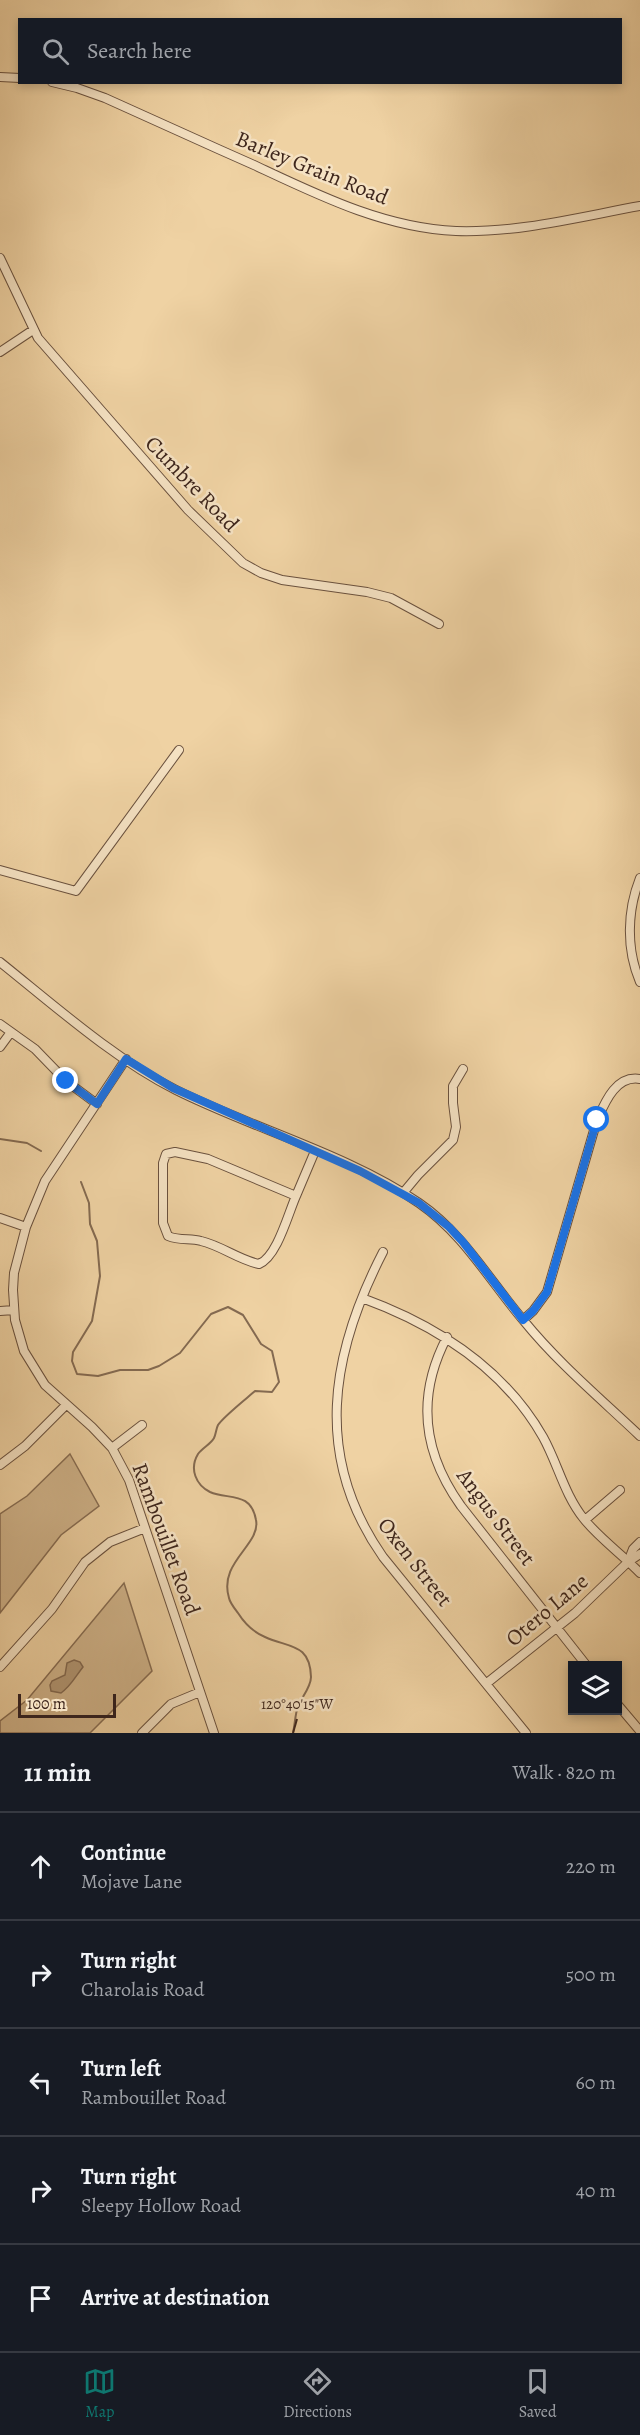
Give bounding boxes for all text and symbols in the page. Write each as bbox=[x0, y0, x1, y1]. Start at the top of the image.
search box bbox=[18, 18, 622, 84]
icon: search bbox=[39, 35, 72, 68]
text: Search here bbox=[87, 36, 192, 66]
street label: Barley Grain Road bbox=[231, 124, 393, 212]
street label: Cumbre Road bbox=[138, 429, 246, 539]
route end bbox=[52, 1067, 78, 1093]
route start bbox=[583, 1106, 609, 1132]
street label: Rambouillet Road bbox=[125, 1459, 207, 1619]
street label: Angus Street bbox=[449, 1461, 542, 1572]
street label: Oxen Street bbox=[371, 1511, 459, 1613]
street label: Otero Lane bbox=[499, 1567, 595, 1653]
map controls bbox=[568, 1661, 622, 1715]
button: layers bbox=[568, 1661, 622, 1715]
scale bar bbox=[18, 1691, 116, 1718]
text: 100 m bbox=[27, 1693, 66, 1715]
text: 120°40'15"W bbox=[261, 1694, 333, 1714]
text: 11 min bbox=[24, 1755, 91, 1790]
text: Walk · 820 m bbox=[512, 1759, 616, 1786]
text: Continue bbox=[81, 1838, 166, 1868]
icon: ahead bbox=[24, 1850, 57, 1883]
text: 220 m bbox=[566, 1853, 616, 1880]
text: Mojave Lane bbox=[81, 1868, 182, 1895]
text: Turn right bbox=[81, 1946, 177, 1976]
icon: right bbox=[24, 1958, 57, 1991]
text: 500 m bbox=[565, 1961, 616, 1988]
text: Charolais Road bbox=[81, 1976, 204, 2003]
text: Turn left bbox=[81, 2054, 161, 2084]
icon: left bbox=[24, 2066, 57, 2099]
text: 60 m bbox=[576, 2069, 616, 2096]
text: Rambouillet Road bbox=[81, 2084, 226, 2111]
text: Turn right bbox=[81, 2162, 177, 2192]
icon: right bbox=[24, 2174, 57, 2207]
text: 40 m bbox=[576, 2177, 616, 2204]
text: Sleepy Hollow Road bbox=[81, 2192, 241, 2219]
icon: arrive bbox=[24, 2282, 57, 2315]
text: Arrive at destination bbox=[81, 2283, 270, 2313]
tab: Map bbox=[83, 2365, 116, 2423]
tab: Directions bbox=[283, 2365, 352, 2423]
tab: Saved bbox=[519, 2365, 557, 2423]

